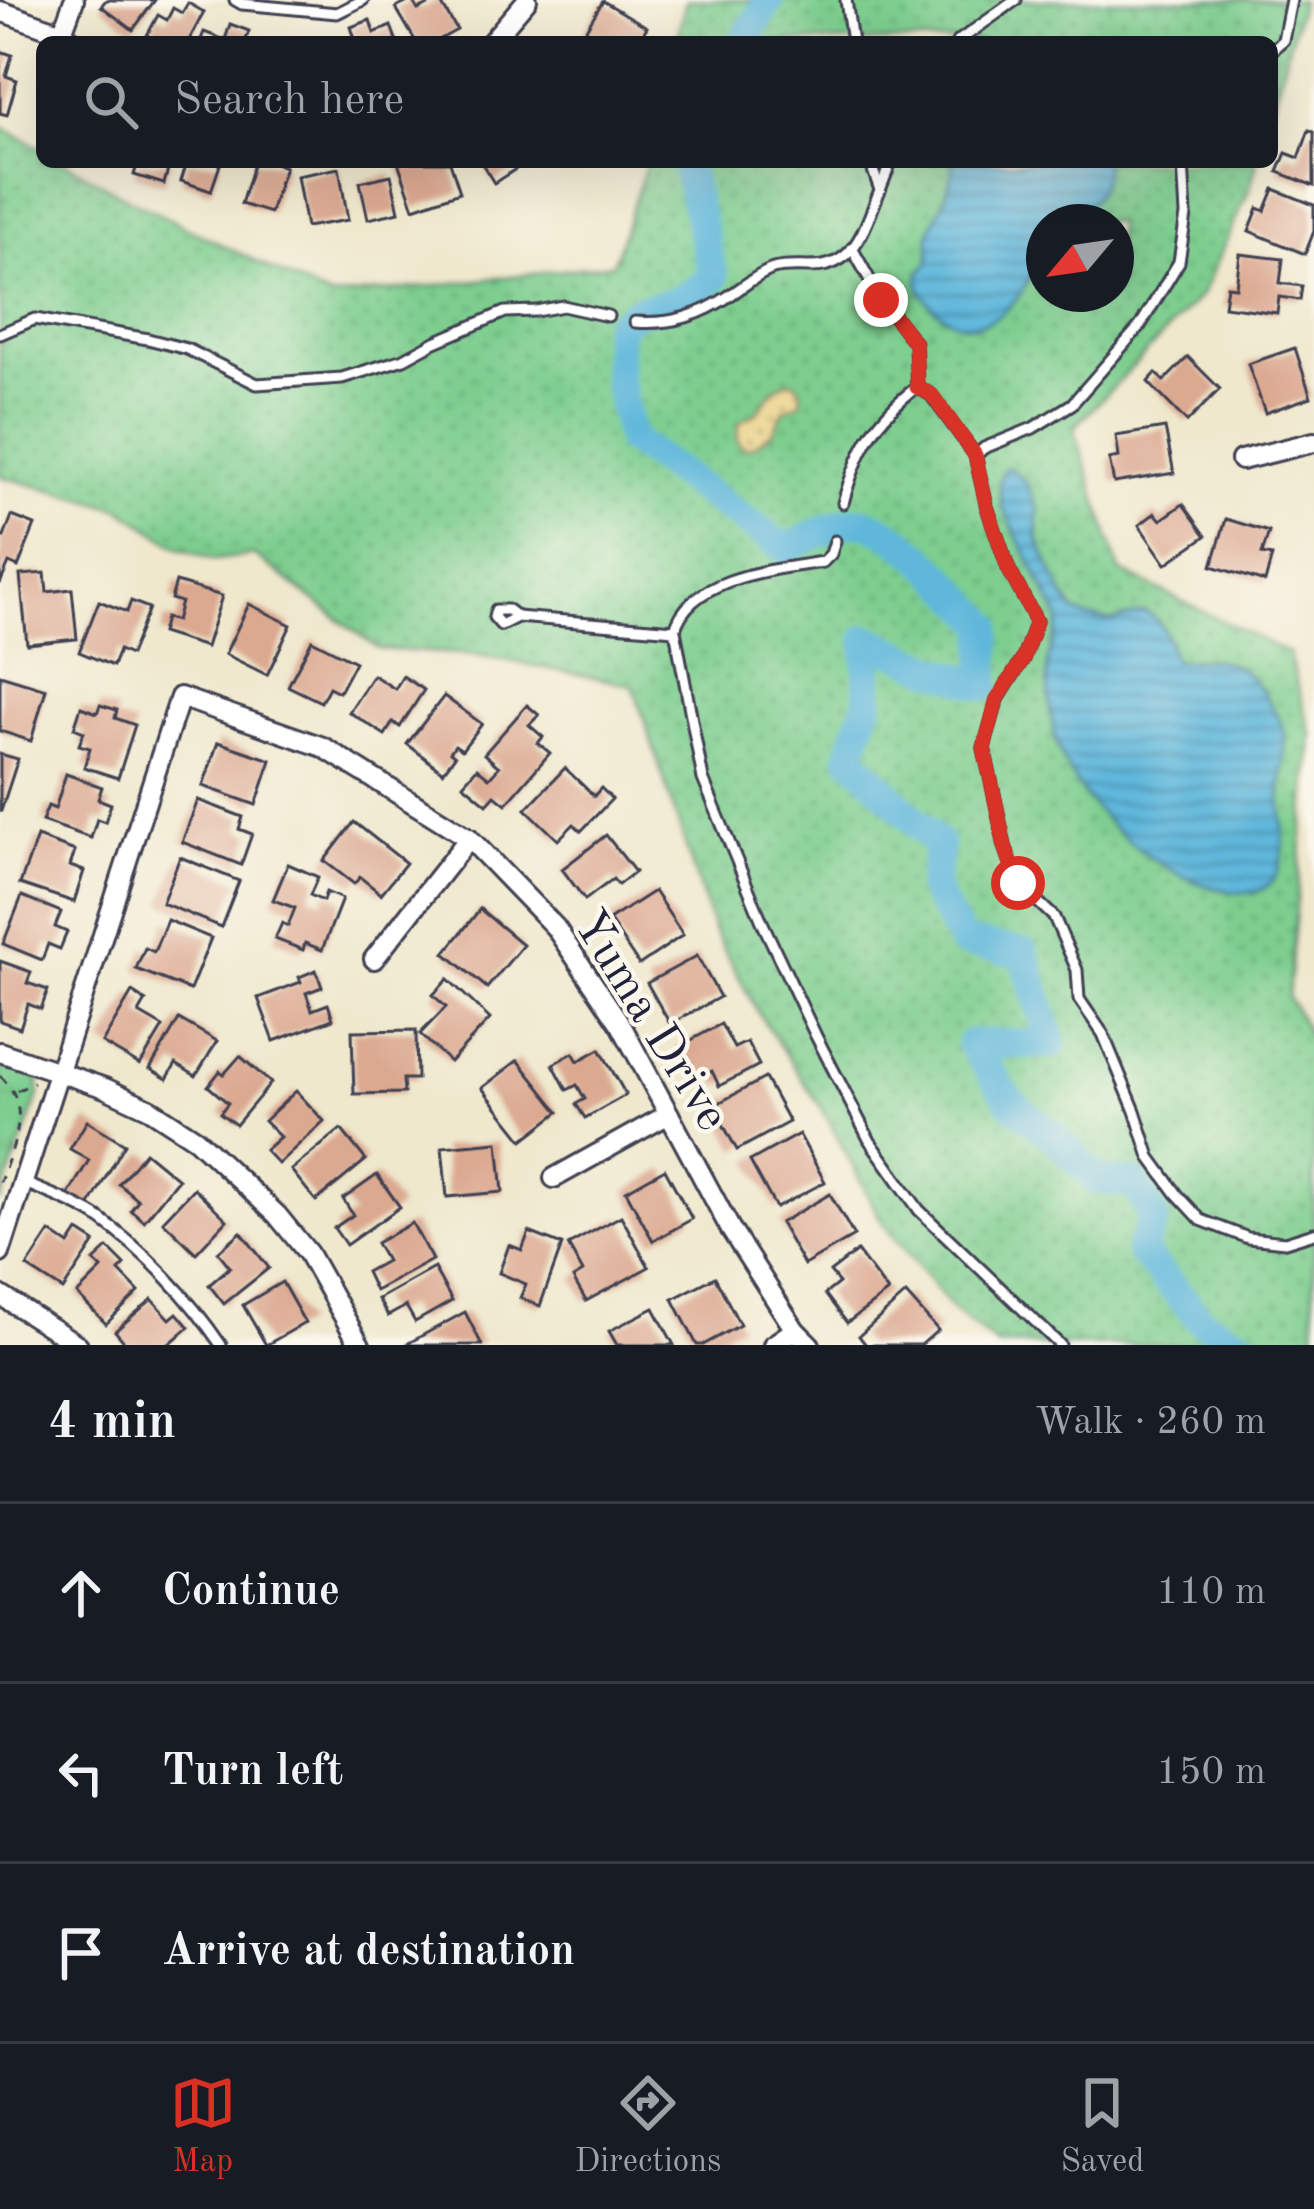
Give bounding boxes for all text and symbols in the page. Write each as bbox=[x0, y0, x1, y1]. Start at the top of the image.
search box bbox=[36, 36, 1278, 168]
icon: search bbox=[78, 69, 144, 135]
text: Search here bbox=[174, 79, 404, 124]
north arrow bbox=[1026, 204, 1134, 312]
route end bbox=[854, 273, 908, 327]
route start bbox=[991, 856, 1045, 910]
street label: Yuma Drive bbox=[563, 903, 736, 1140]
text: 4 min bbox=[48, 1398, 176, 1449]
text: Walk · 260 m bbox=[1035, 1403, 1266, 1442]
icon: ahead bbox=[48, 1560, 114, 1626]
text: Continue bbox=[162, 1570, 340, 1615]
text: 110 m bbox=[1156, 1573, 1266, 1612]
icon: left bbox=[48, 1740, 114, 1806]
text: Turn left bbox=[162, 1750, 343, 1795]
text: 150 m bbox=[1156, 1753, 1266, 1792]
icon: arrive bbox=[48, 1920, 114, 1986]
text: Arrive at destination bbox=[162, 1930, 575, 1975]
tab: Map bbox=[170, 2070, 236, 2183]
tab: Directions bbox=[575, 2070, 721, 2183]
tab: Saved bbox=[1060, 2070, 1144, 2183]

